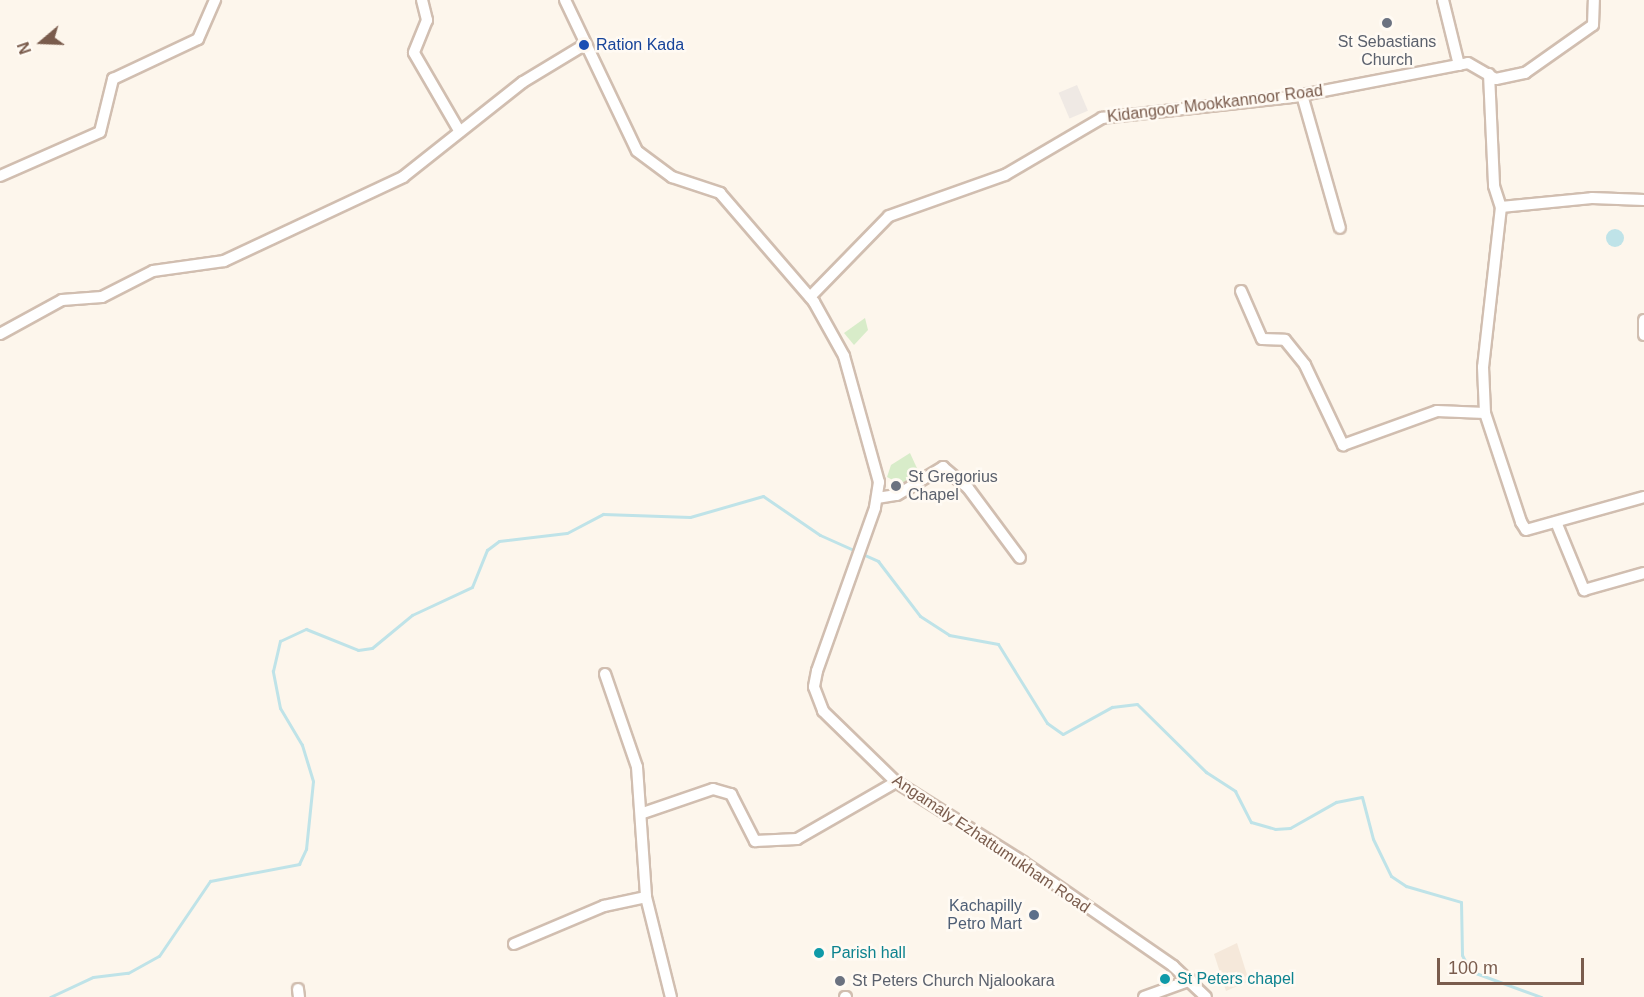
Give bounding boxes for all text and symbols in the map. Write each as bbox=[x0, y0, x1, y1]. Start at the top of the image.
north arrow bbox=[12, 12, 72, 72]
marker: St Sebastians Church bbox=[1380, 16, 1394, 30]
place label: St Sebastians Church bbox=[1338, 32, 1436, 70]
place label: Ration Kada bbox=[596, 35, 684, 55]
marker: Ration Kada bbox=[577, 38, 591, 52]
text: N bbox=[15, 40, 34, 56]
street label: Kidangoor Mookkannoor Road bbox=[1106, 81, 1324, 127]
place label: St Gregorius Chapel bbox=[908, 467, 998, 505]
marker: St Gregorius Chapel bbox=[889, 479, 903, 493]
street label: Angamaly Ezhattumukham Road bbox=[889, 771, 1093, 917]
place label: Kachapilly Petro Mart bbox=[947, 896, 1022, 934]
marker: Kachapilly Petro Mart bbox=[1027, 908, 1041, 922]
place label: Parish hall bbox=[831, 943, 906, 963]
marker: Parish hall bbox=[812, 946, 826, 960]
scale bar bbox=[1440, 946, 1587, 984]
text: 100 m bbox=[1448, 958, 1498, 978]
place label: St Peters chapel bbox=[1177, 969, 1294, 989]
place label: St Peters Church Njalookara bbox=[852, 971, 1055, 991]
marker: St Peters chapel bbox=[1158, 972, 1172, 986]
marker: St Peters Church Njalookara bbox=[833, 974, 847, 988]

